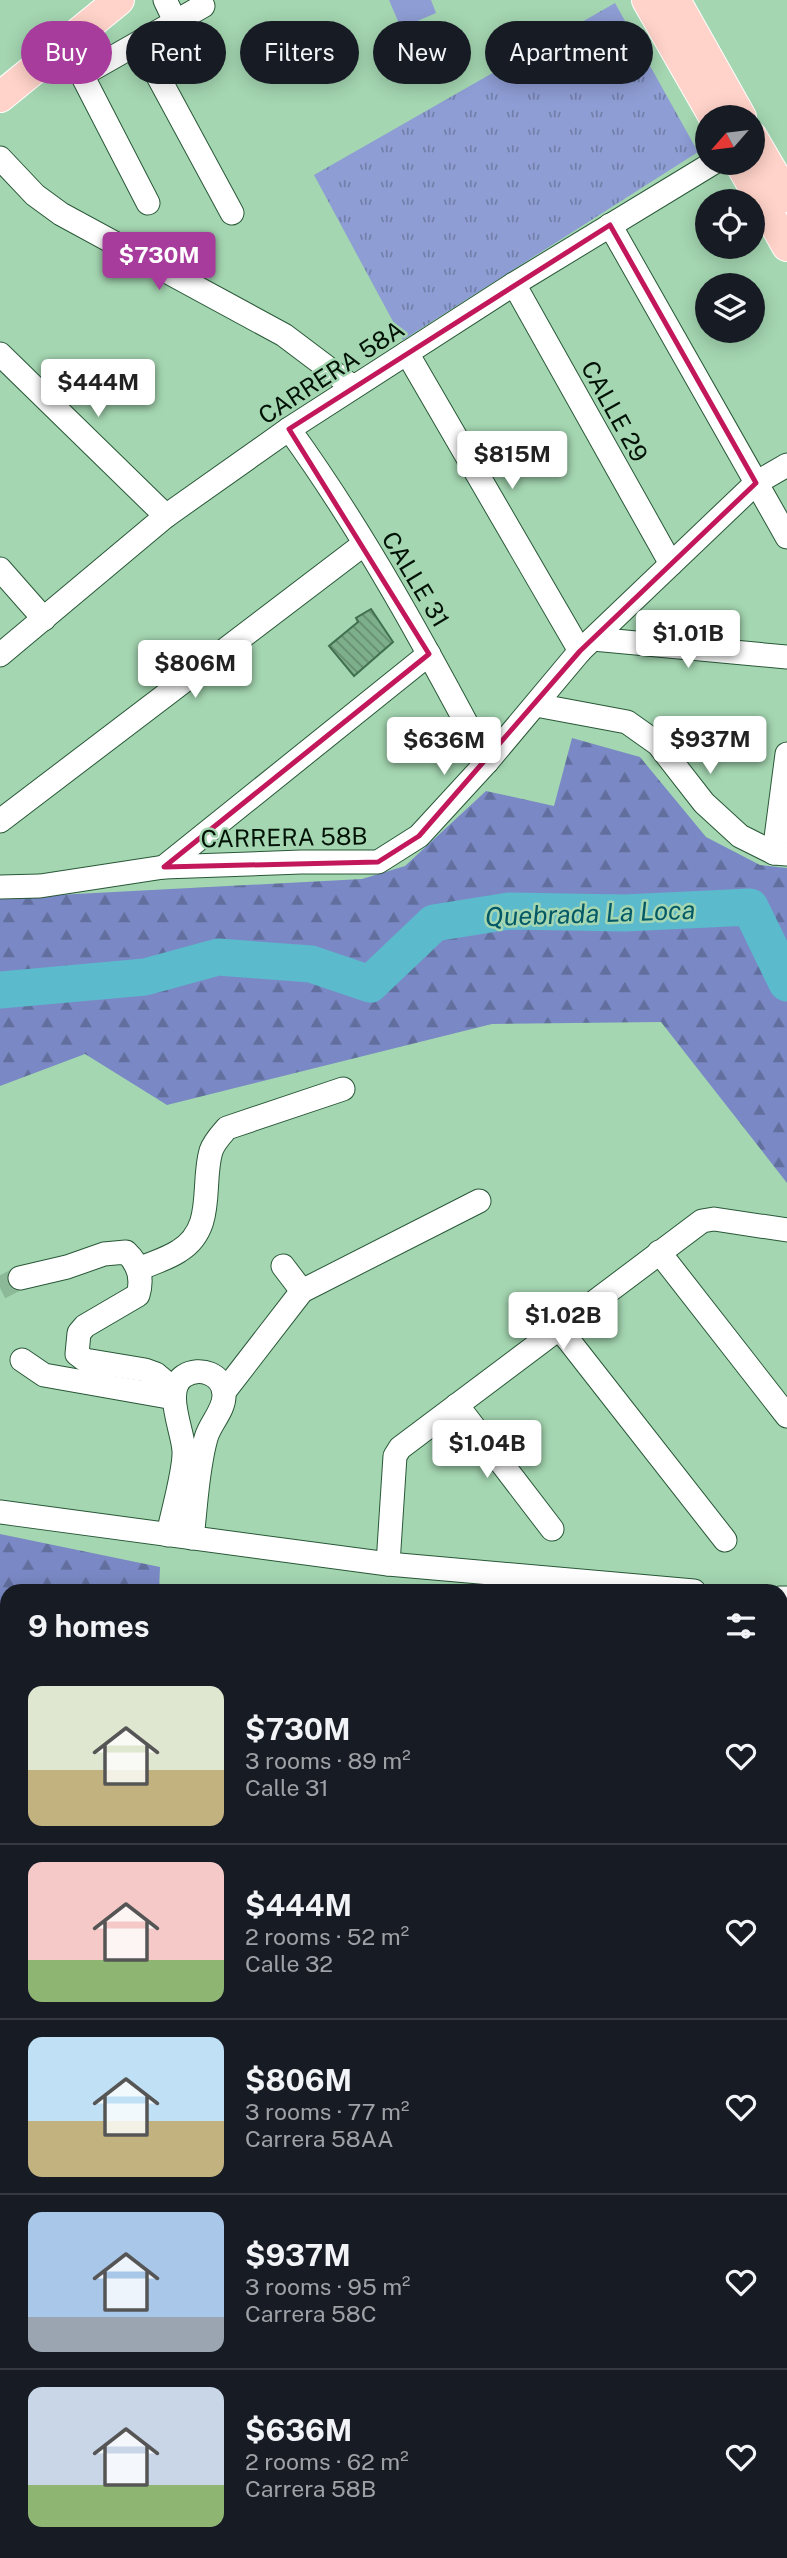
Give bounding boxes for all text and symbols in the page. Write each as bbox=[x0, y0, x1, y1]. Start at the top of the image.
chip: Buy bbox=[21, 21, 112, 84]
chip: Rent bbox=[126, 21, 226, 84]
chip: Filters bbox=[240, 21, 359, 84]
chip: New bbox=[373, 21, 471, 84]
chip: Apartment bbox=[485, 21, 653, 84]
north arrow bbox=[695, 105, 765, 175]
map controls bbox=[695, 105, 765, 343]
button: locate bbox=[695, 189, 765, 259]
pin: $730M bbox=[110, 232, 208, 292]
text: $730M bbox=[119, 241, 199, 268]
button: layers bbox=[695, 273, 765, 343]
street label: CARRERA 58A bbox=[253, 315, 409, 429]
street label: CALLE 29 bbox=[576, 356, 654, 466]
pin: $444M bbox=[49, 360, 147, 419]
text: $444M bbox=[57, 368, 139, 395]
pin: $815M bbox=[463, 432, 561, 491]
text: $815M bbox=[473, 440, 551, 467]
street label: CALLE 31 bbox=[377, 526, 455, 632]
pin: $1.01B bbox=[631, 610, 745, 670]
text: $1.01B bbox=[652, 619, 724, 646]
pin: $806M bbox=[146, 640, 244, 700]
text: $806M bbox=[154, 649, 236, 676]
pin: $937M bbox=[661, 716, 759, 776]
pin: $636M bbox=[395, 718, 493, 777]
text: $937M bbox=[669, 725, 751, 752]
text: $636M bbox=[403, 726, 485, 753]
street label: CARRERA 58B bbox=[200, 822, 368, 852]
water label: Quebrada La Loca bbox=[484, 894, 696, 932]
pin: $1.02B bbox=[506, 1292, 620, 1352]
text: $1.02B bbox=[525, 1301, 601, 1328]
pin: $1.04B bbox=[430, 1420, 544, 1480]
text: $1.04B bbox=[448, 1429, 526, 1456]
icon: filters bbox=[722, 1607, 760, 1645]
text: 9 homes bbox=[28, 1608, 150, 1644]
text: $730M bbox=[245, 1711, 351, 1747]
icon: home bbox=[84, 1714, 168, 1798]
icon: heart bbox=[722, 1737, 760, 1775]
text: 3 rooms · 89 m² bbox=[245, 1747, 411, 1774]
text: Calle 31 bbox=[245, 1774, 329, 1801]
text: $444M bbox=[245, 1887, 352, 1923]
icon: home bbox=[84, 1890, 168, 1974]
icon: heart bbox=[722, 1913, 760, 1951]
text: 2 rooms · 52 m² bbox=[245, 1923, 409, 1950]
text: Calle 32 bbox=[245, 1950, 333, 1977]
text: $806M bbox=[245, 2062, 352, 2098]
icon: home bbox=[84, 2065, 168, 2149]
icon: heart bbox=[722, 2088, 760, 2126]
text: 3 rooms · 77 m² bbox=[245, 2098, 409, 2125]
text: Carrera 58AA bbox=[245, 2125, 394, 2152]
text: $937M bbox=[245, 2237, 351, 2273]
icon: home bbox=[84, 2240, 168, 2324]
icon: heart bbox=[722, 2263, 760, 2301]
text: 3 rooms · 95 m² bbox=[245, 2273, 411, 2300]
text: Carrera 58C bbox=[245, 2300, 377, 2327]
text: $636M bbox=[245, 2412, 352, 2448]
icon: home bbox=[84, 2415, 168, 2499]
icon: heart bbox=[722, 2438, 760, 2476]
text: 2 rooms · 62 m² bbox=[245, 2448, 409, 2475]
text: Carrera 58B bbox=[245, 2475, 376, 2502]

